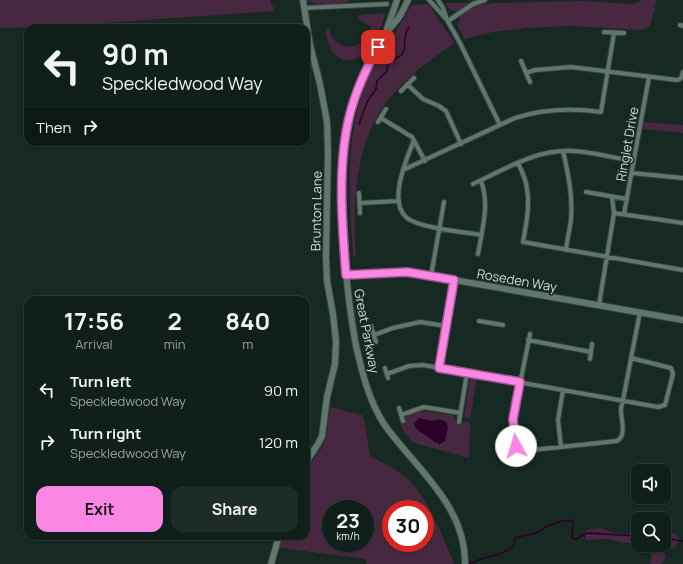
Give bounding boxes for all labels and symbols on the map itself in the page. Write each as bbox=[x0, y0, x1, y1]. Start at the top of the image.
pin bbox=[361, 30, 395, 64]
street label: Ringlet Drive bbox=[612, 105, 642, 183]
street label: Brunton Lane bbox=[306, 170, 326, 251]
street label: Roseden Way bbox=[476, 264, 559, 296]
street label: Great Parkway bbox=[350, 287, 384, 375]
position arrow bbox=[495, 425, 537, 467]
speed limit sign: 30 bbox=[382, 500, 434, 552]

